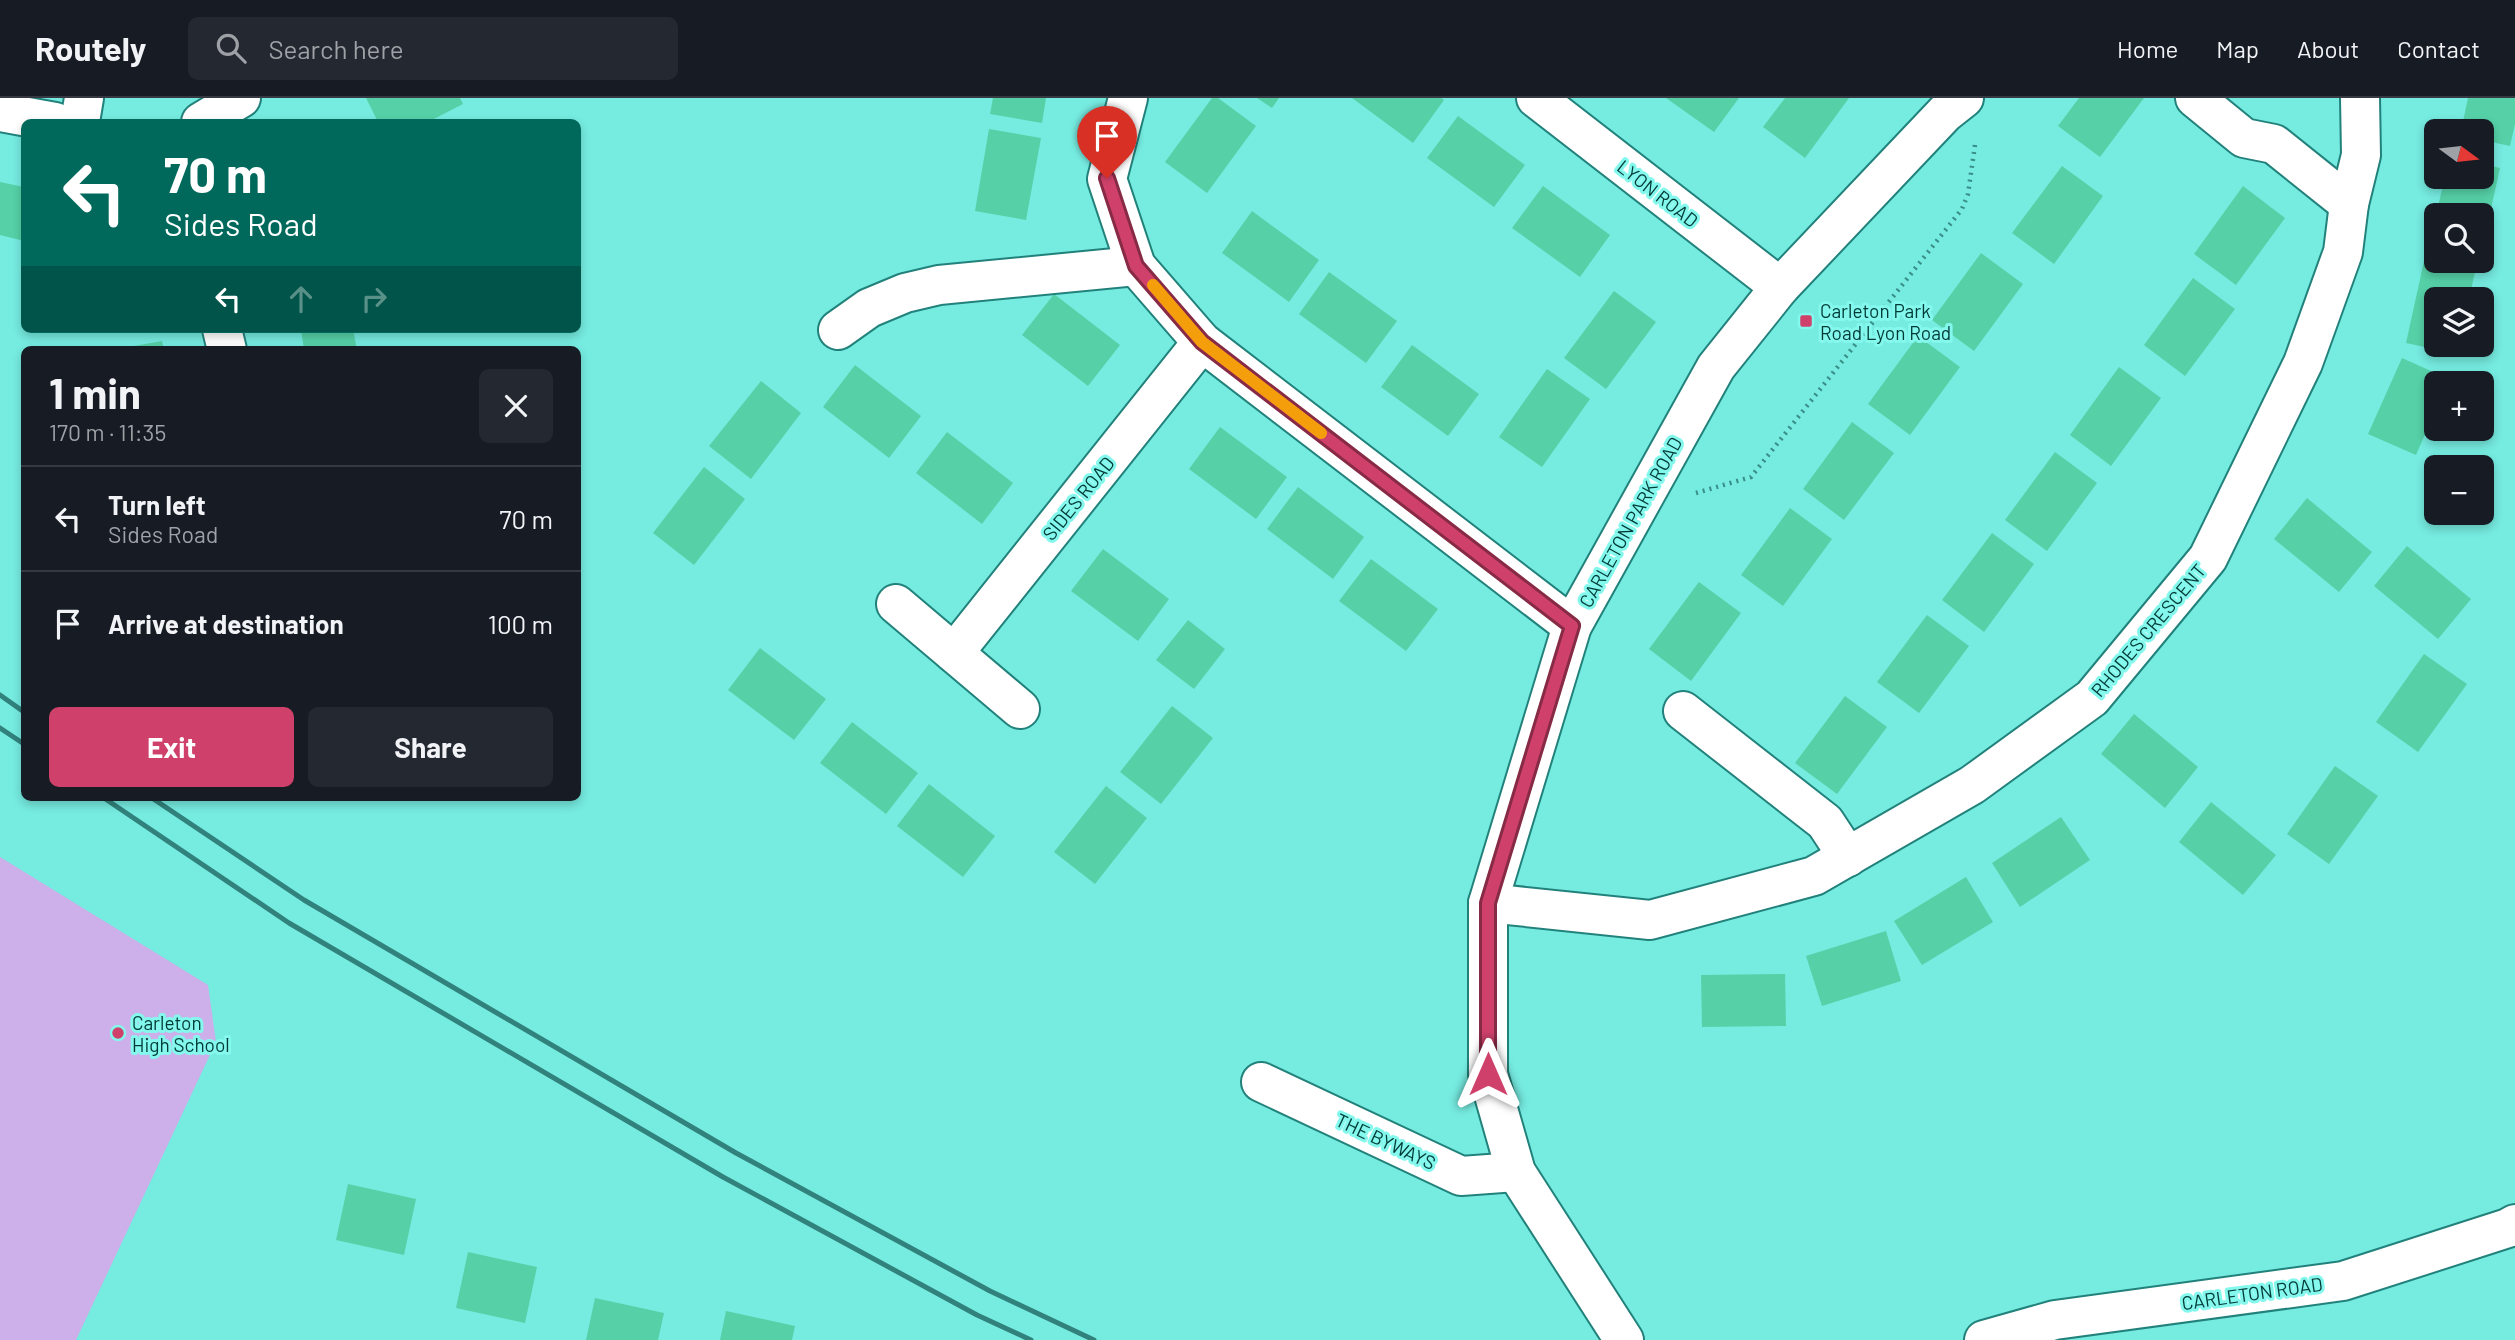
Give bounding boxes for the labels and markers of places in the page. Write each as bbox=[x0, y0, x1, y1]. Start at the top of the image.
pin bbox=[1077, 106, 1137, 178]
place label: Carleton Park Road Lyon Road bbox=[1820, 299, 1951, 344]
marker: Carleton Park Road Lyon Road bbox=[1798, 313, 1814, 329]
place label: Carleton High School bbox=[132, 1011, 230, 1056]
marker: Carleton High School bbox=[110, 1025, 126, 1041]

